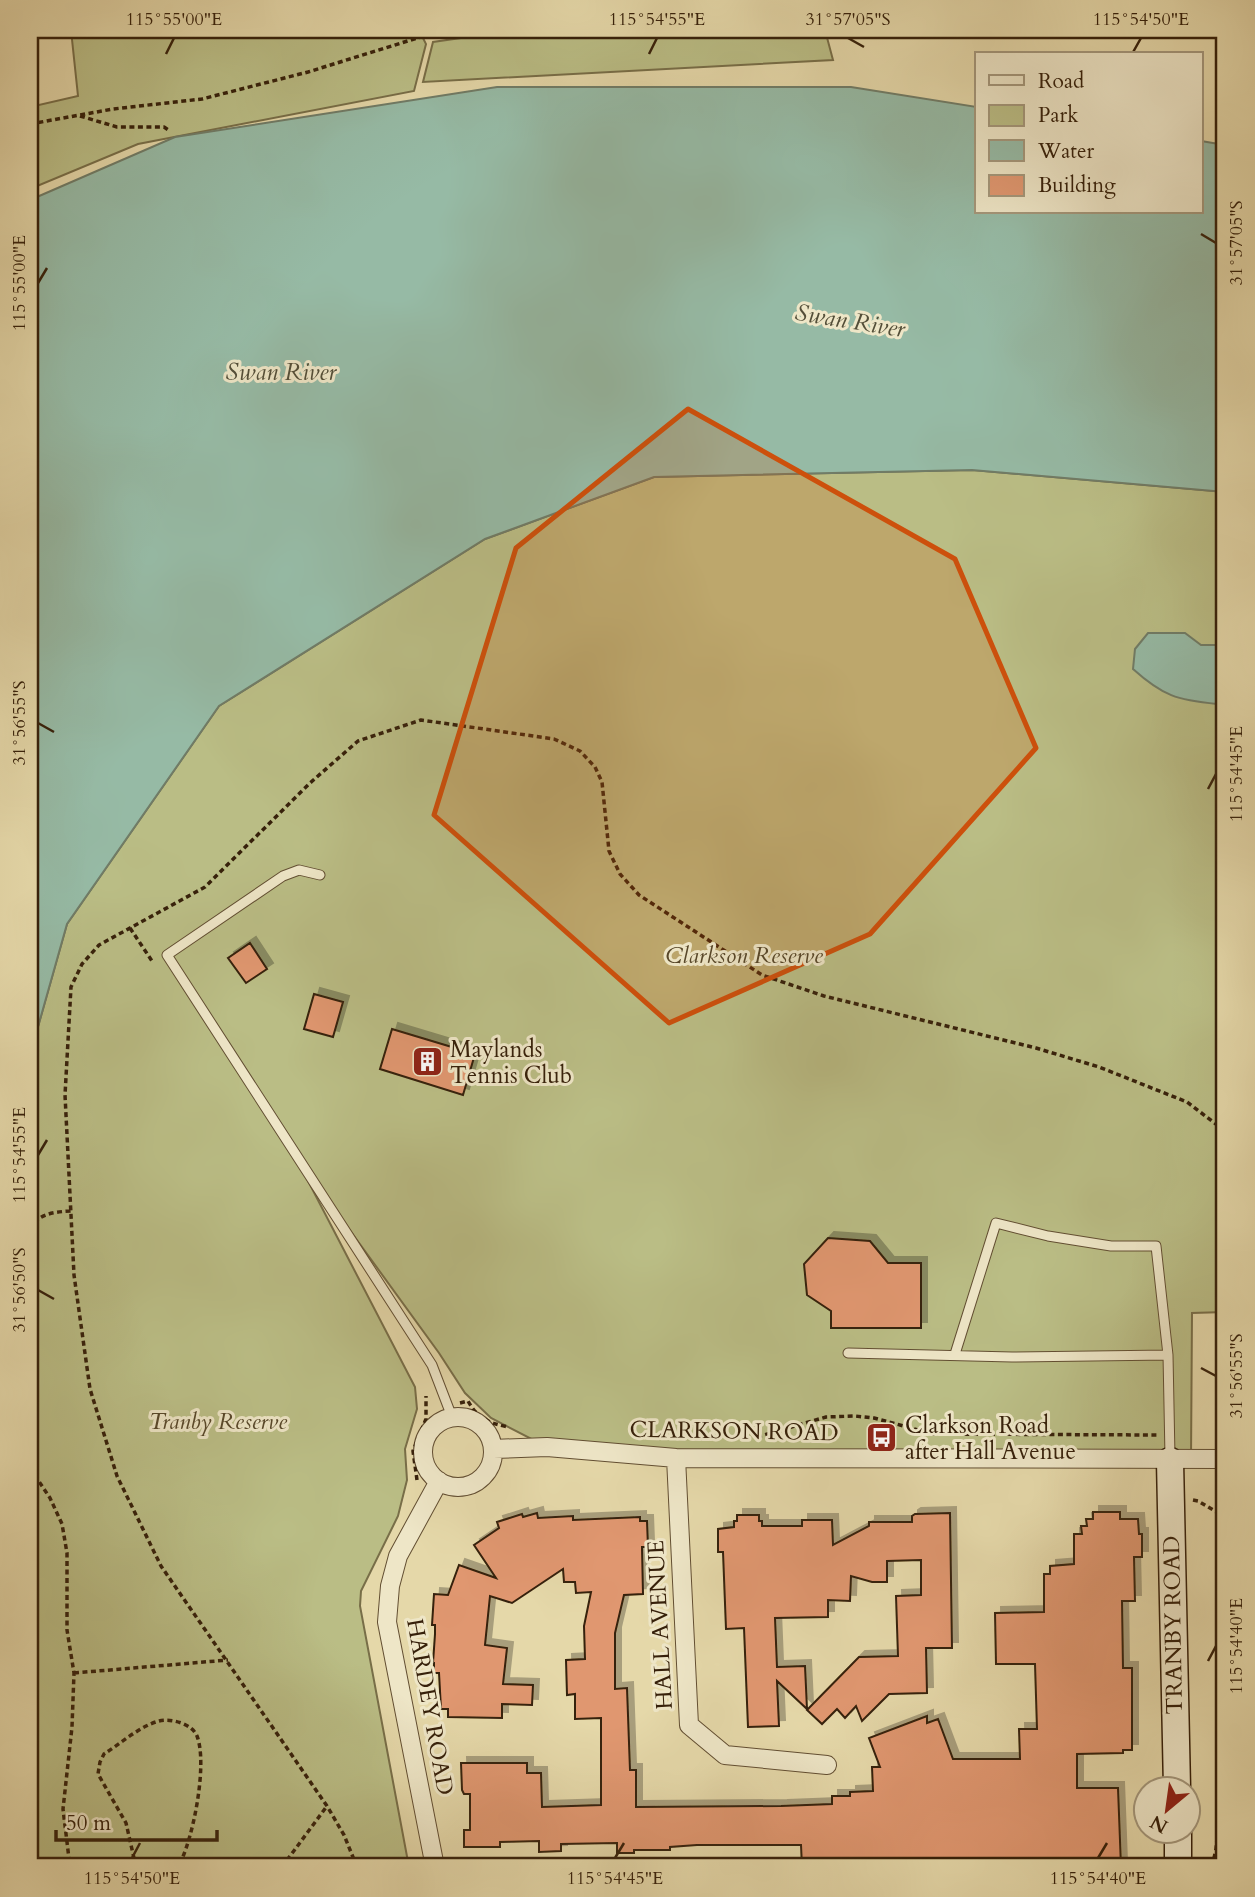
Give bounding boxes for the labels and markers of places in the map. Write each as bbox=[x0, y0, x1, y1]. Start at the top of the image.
place label: Maylands Tennis Club bbox=[450, 1034, 572, 1091]
building icon: Maylands Tennis Club bbox=[410, 1045, 444, 1079]
place label: Clarkson Road after Hall Avenue bbox=[905, 1410, 1076, 1467]
bus stop icon: Clarkson Road after Hall Avenue bbox=[865, 1421, 899, 1455]

